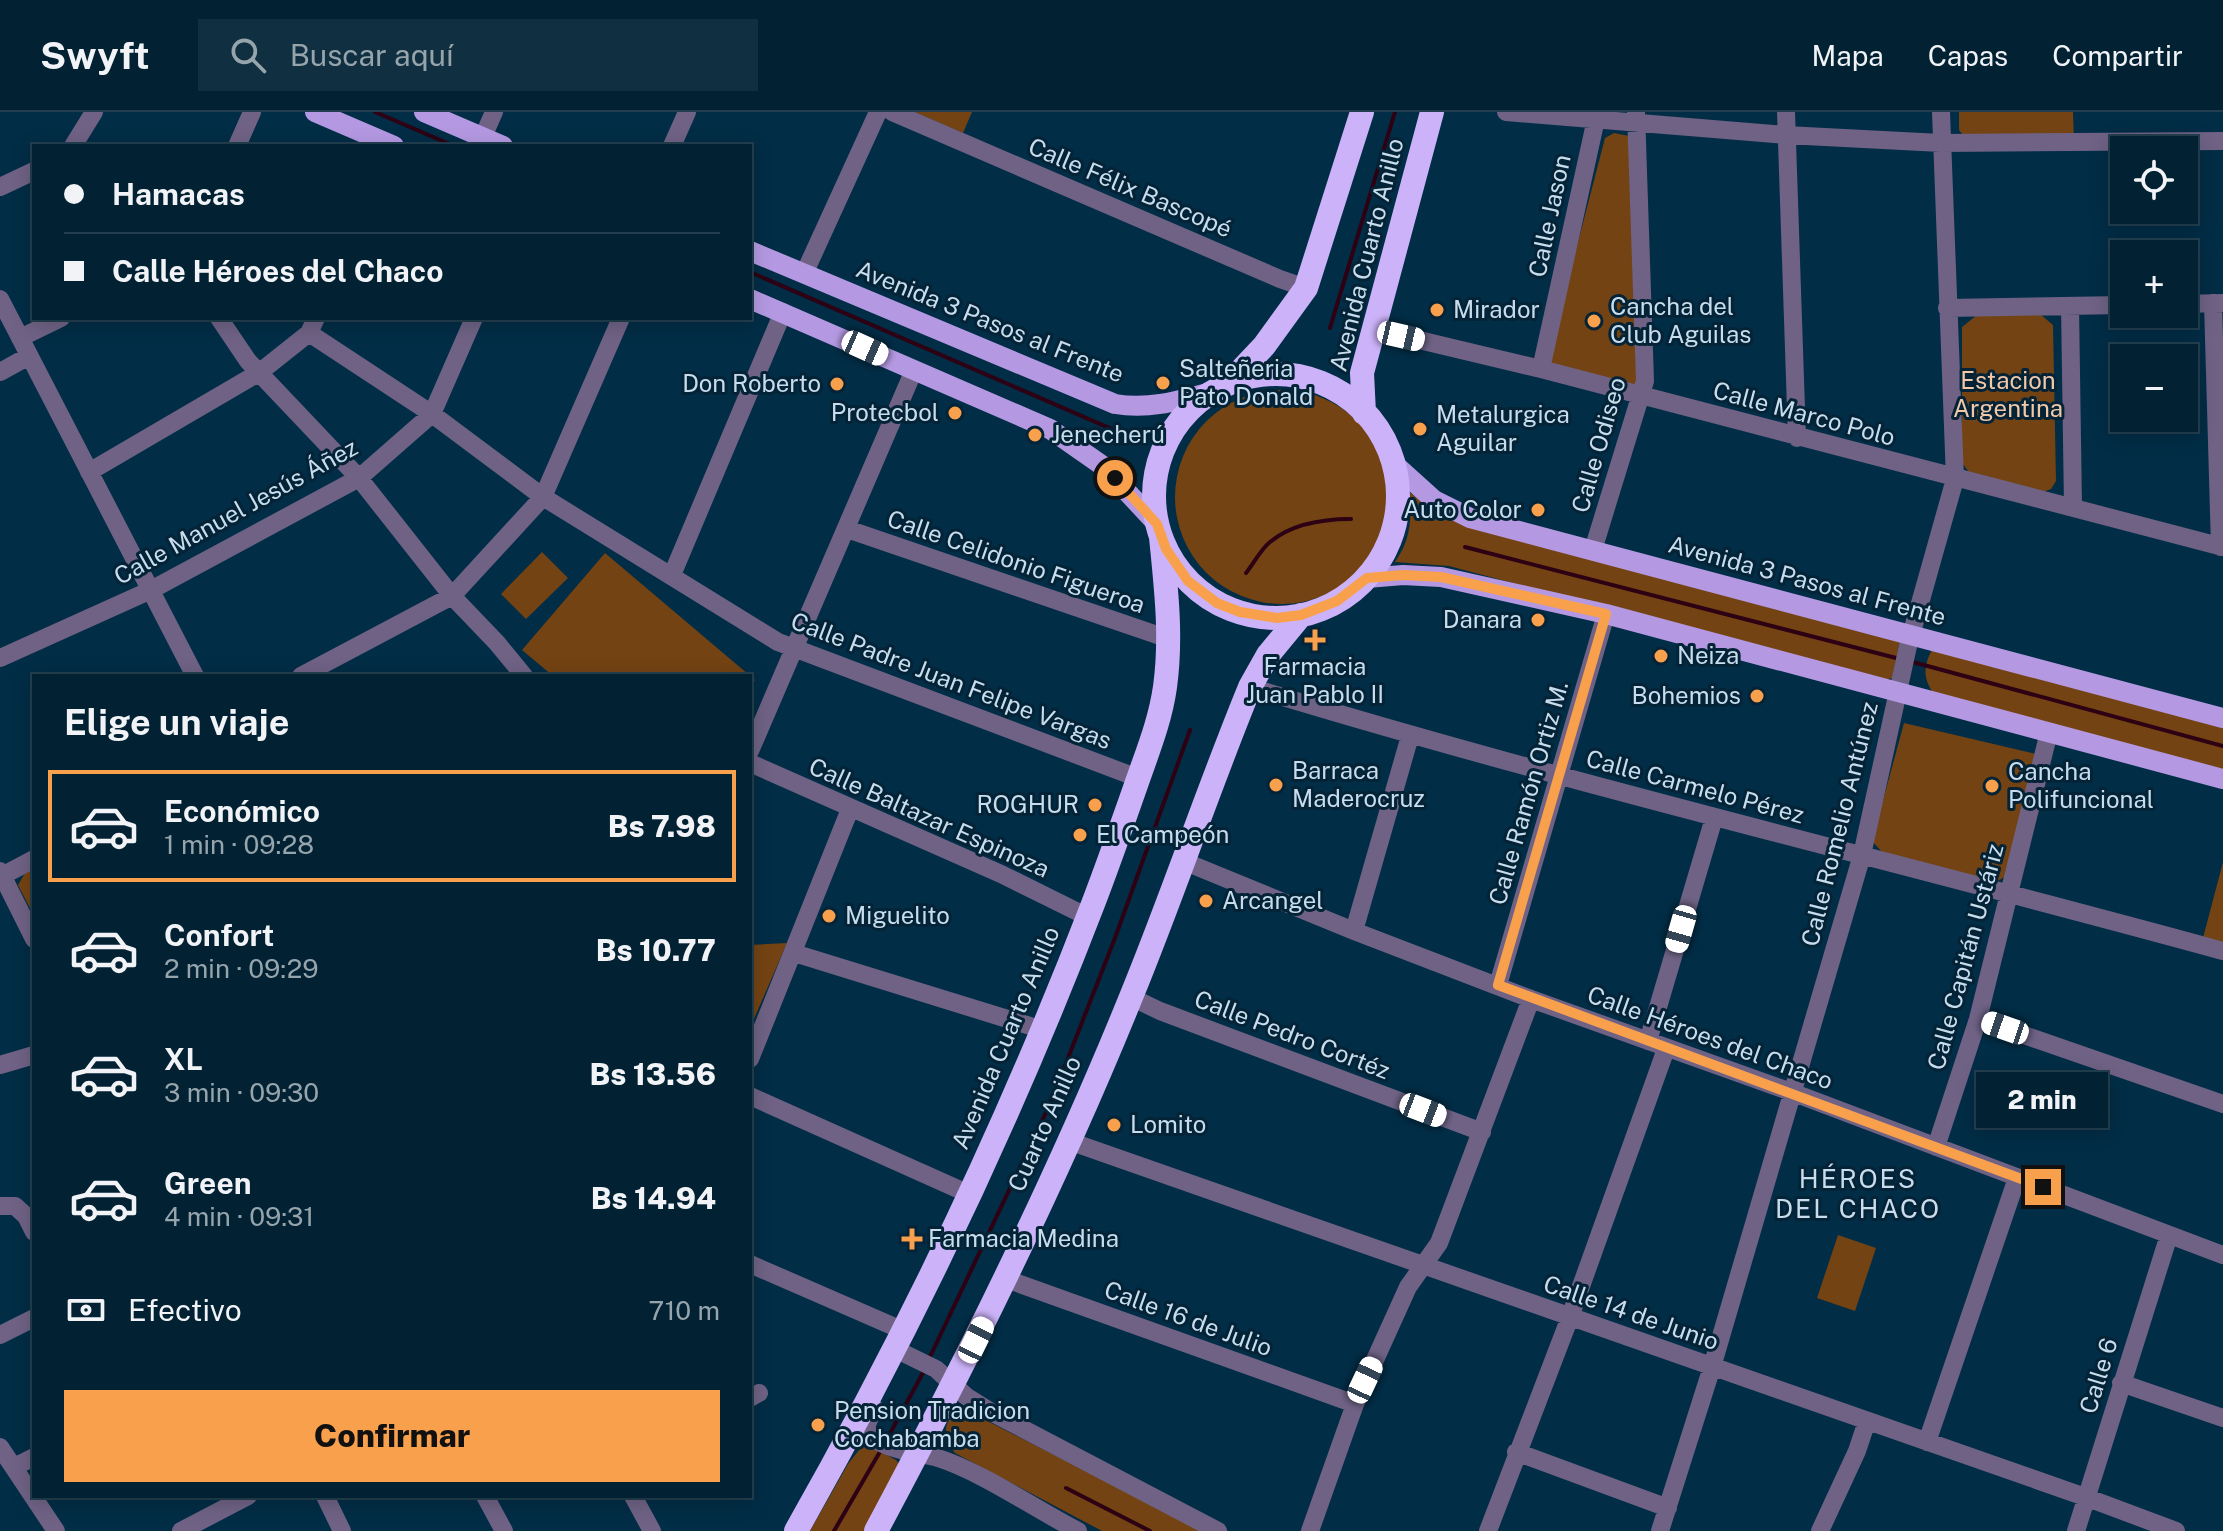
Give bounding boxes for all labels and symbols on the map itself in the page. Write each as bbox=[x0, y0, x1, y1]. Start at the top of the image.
street label: Calle Félix Bascopé bbox=[1024, 132, 1236, 243]
street label: Avenida Cuarto Anillo bbox=[1323, 135, 1409, 374]
street label: Calle Jason bbox=[1522, 152, 1576, 280]
street label: Avenida 3 Pasos al Frente bbox=[852, 254, 1128, 388]
place label: Cancha del Club Aguilas bbox=[1610, 292, 1751, 348]
place label: Mirador bbox=[1453, 295, 1540, 323]
marker: Mirador bbox=[1428, 301, 1446, 319]
marker: Cancha del Club Aguilas bbox=[1585, 312, 1603, 330]
car bbox=[1375, 319, 1427, 353]
car bbox=[838, 327, 892, 369]
place label: Salteñeria Pato Donald bbox=[1179, 354, 1313, 410]
park label: Estacion Argentina bbox=[1953, 366, 2063, 422]
place label: Don Roberto bbox=[682, 369, 821, 397]
marker: Salteñeria Pato Donald bbox=[1154, 374, 1172, 392]
street label: Calle Odiseo bbox=[1565, 374, 1631, 516]
marker: Don Roberto bbox=[828, 375, 846, 393]
street label: Calle Marco Polo bbox=[1710, 375, 1898, 451]
place label: Protecbol bbox=[831, 398, 939, 426]
place label: Metalurgica Aguilar bbox=[1436, 400, 1570, 456]
marker: Protecbol bbox=[946, 404, 964, 422]
place label: Jenecherú bbox=[1051, 420, 1165, 448]
marker: Metalurgica Aguilar bbox=[1411, 420, 1429, 438]
marker: Jenecherú bbox=[1026, 426, 1044, 444]
street label: Calle Manuel Jesús Áñez bbox=[109, 432, 362, 590]
route start bbox=[1097, 460, 1133, 496]
place label: Auto Color bbox=[1403, 495, 1522, 523]
marker: Auto Color bbox=[1529, 501, 1547, 519]
street label: Calle Celidonio Figueroa bbox=[884, 504, 1149, 618]
street label: Avenida 3 Pasos al Frente bbox=[1665, 529, 1949, 631]
place label: Danara bbox=[1443, 605, 1522, 633]
street label: Calle Padre Juan Felipe Vargas bbox=[787, 606, 1116, 754]
marker: Danara bbox=[1529, 611, 1547, 629]
marker: Farmacia Juan Pablo II bbox=[1306, 631, 1324, 649]
place label: Neiza bbox=[1677, 641, 1739, 669]
marker: Neiza bbox=[1652, 647, 1670, 665]
place label: Farmacia Juan Pablo II bbox=[1246, 652, 1384, 708]
street label: Calle Ramón Ortiz M. bbox=[1483, 678, 1573, 908]
place label: Bohemios bbox=[1631, 681, 1741, 709]
marker: Bohemios bbox=[1748, 687, 1766, 705]
street label: Calle Romelio Antúnez bbox=[1795, 699, 1883, 949]
street label: Calle Carmelo Pérez bbox=[1583, 743, 1807, 829]
street label: Calle Baltazar Espinoza bbox=[805, 751, 1054, 883]
place label: Barraca Maderocruz bbox=[1292, 756, 1425, 812]
place label: Cancha Polifuncional bbox=[2008, 757, 2154, 813]
marker: Barraca Maderocruz bbox=[1267, 776, 1285, 794]
marker: Cancha Polifuncional bbox=[1983, 777, 2001, 795]
place label: ROGHUR bbox=[977, 790, 1079, 818]
marker: ROGHUR bbox=[1086, 796, 1104, 814]
place label: El Campeón bbox=[1096, 820, 1229, 848]
marker: El Campeón bbox=[1071, 826, 1089, 844]
street label: Calle Capitán Ustáriz bbox=[1921, 841, 2009, 1073]
place label: Arcangel bbox=[1222, 886, 1324, 914]
marker: Arcangel bbox=[1197, 892, 1215, 910]
place label: Miguelito bbox=[845, 901, 950, 929]
car bbox=[1663, 903, 1699, 955]
marker: Miguelito bbox=[820, 907, 838, 925]
street label: Avenida Cuarto Anillo bbox=[946, 922, 1066, 1154]
street label: Calle Héroes del Chaco bbox=[1584, 980, 1837, 1095]
street label: Calle Pedro Cortéz bbox=[1191, 984, 1394, 1084]
car bbox=[1978, 1009, 2032, 1047]
street label: Cuarto Anillo bbox=[1002, 1052, 1088, 1196]
callout: 2 min bbox=[1977, 1071, 2109, 1127]
car bbox=[1396, 1090, 1450, 1130]
place label: Lomito bbox=[1130, 1110, 1206, 1138]
marker: Lomito bbox=[1105, 1116, 1123, 1134]
district label: HÉROES DEL CHACO bbox=[1775, 1163, 1941, 1224]
route end bbox=[2025, 1169, 2061, 1205]
place label: Farmacia Medina bbox=[928, 1224, 1119, 1252]
marker: Farmacia Medina bbox=[903, 1230, 921, 1248]
street label: Calle 14 de Junio bbox=[1540, 1269, 1723, 1355]
street label: Calle 16 de Julio bbox=[1101, 1275, 1276, 1361]
car bbox=[955, 1313, 997, 1367]
street label: Calle 6 bbox=[2073, 1335, 2123, 1417]
car bbox=[1344, 1353, 1386, 1407]
place label: Pension Tradicion Cochabamba bbox=[834, 1396, 1030, 1452]
marker: Pension Tradicion Cochabamba bbox=[809, 1416, 827, 1434]

